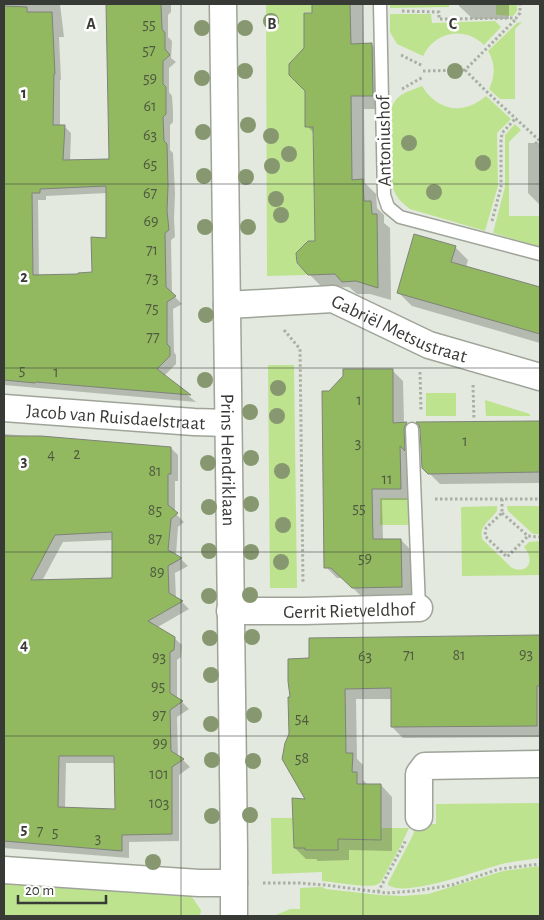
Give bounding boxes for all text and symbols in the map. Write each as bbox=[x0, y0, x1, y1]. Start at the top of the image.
text: A bbox=[86, 16, 96, 32]
house number: 55 bbox=[142, 16, 156, 32]
text: B bbox=[267, 16, 277, 32]
text: C bbox=[449, 16, 458, 32]
house number: 57 bbox=[142, 42, 156, 58]
house number: 59 bbox=[143, 70, 157, 86]
text: 1 bbox=[21, 85, 27, 101]
street label: Antoniushof bbox=[374, 94, 395, 187]
house number: 61 bbox=[143, 98, 157, 114]
house number: 63 bbox=[143, 127, 157, 143]
house number: 65 bbox=[143, 156, 157, 172]
house number: 67 bbox=[143, 185, 157, 201]
house number: 69 bbox=[143, 213, 159, 229]
house number: 71 bbox=[146, 242, 158, 258]
text: 2 bbox=[20, 269, 28, 285]
house number: 73 bbox=[145, 270, 159, 286]
street label: Gabriël Metsustraat bbox=[328, 292, 469, 366]
house number: 75 bbox=[145, 300, 159, 316]
house number: 77 bbox=[146, 329, 160, 345]
house number: 5 bbox=[19, 362, 25, 378]
house number: 1 bbox=[53, 364, 59, 380]
house number: 1 bbox=[356, 392, 362, 408]
street label: Prins Hendriklaan bbox=[217, 394, 238, 526]
street label: Jacob van Ruisdaelstraat bbox=[25, 402, 205, 433]
house number: 1 bbox=[462, 433, 468, 449]
house number: 3 bbox=[355, 435, 361, 451]
house number: 4 bbox=[47, 446, 55, 462]
house number: 2 bbox=[73, 446, 81, 462]
text: 3 bbox=[21, 453, 28, 469]
house number: 81 bbox=[148, 463, 162, 479]
house number: 11 bbox=[381, 471, 393, 487]
house number: 55 bbox=[352, 500, 366, 516]
house number: 85 bbox=[148, 502, 162, 518]
house number: 87 bbox=[148, 531, 162, 547]
house number: 59 bbox=[358, 550, 372, 566]
house number: 89 bbox=[149, 564, 165, 580]
street label: Gerrit Rietveldhof bbox=[283, 600, 416, 622]
text: 4 bbox=[20, 637, 28, 653]
house number: 93 bbox=[519, 646, 533, 662]
house number: 71 bbox=[403, 647, 415, 663]
house number: 81 bbox=[452, 647, 466, 663]
house number: 63 bbox=[358, 648, 372, 664]
house number: 93 bbox=[152, 649, 166, 665]
house number: 95 bbox=[151, 678, 165, 694]
house number: 97 bbox=[152, 707, 166, 723]
house number: 54 bbox=[295, 710, 309, 726]
house number: 99 bbox=[152, 735, 168, 751]
house number: 58 bbox=[295, 750, 309, 766]
house number: 101 bbox=[149, 766, 169, 782]
house number: 103 bbox=[149, 795, 169, 811]
text: 5 bbox=[21, 821, 28, 837]
house number: 7 bbox=[37, 823, 44, 839]
house number: 5 bbox=[52, 824, 58, 840]
house number: 3 bbox=[95, 830, 101, 846]
scale bar bbox=[18, 872, 105, 904]
text: 20 m bbox=[25, 883, 54, 898]

